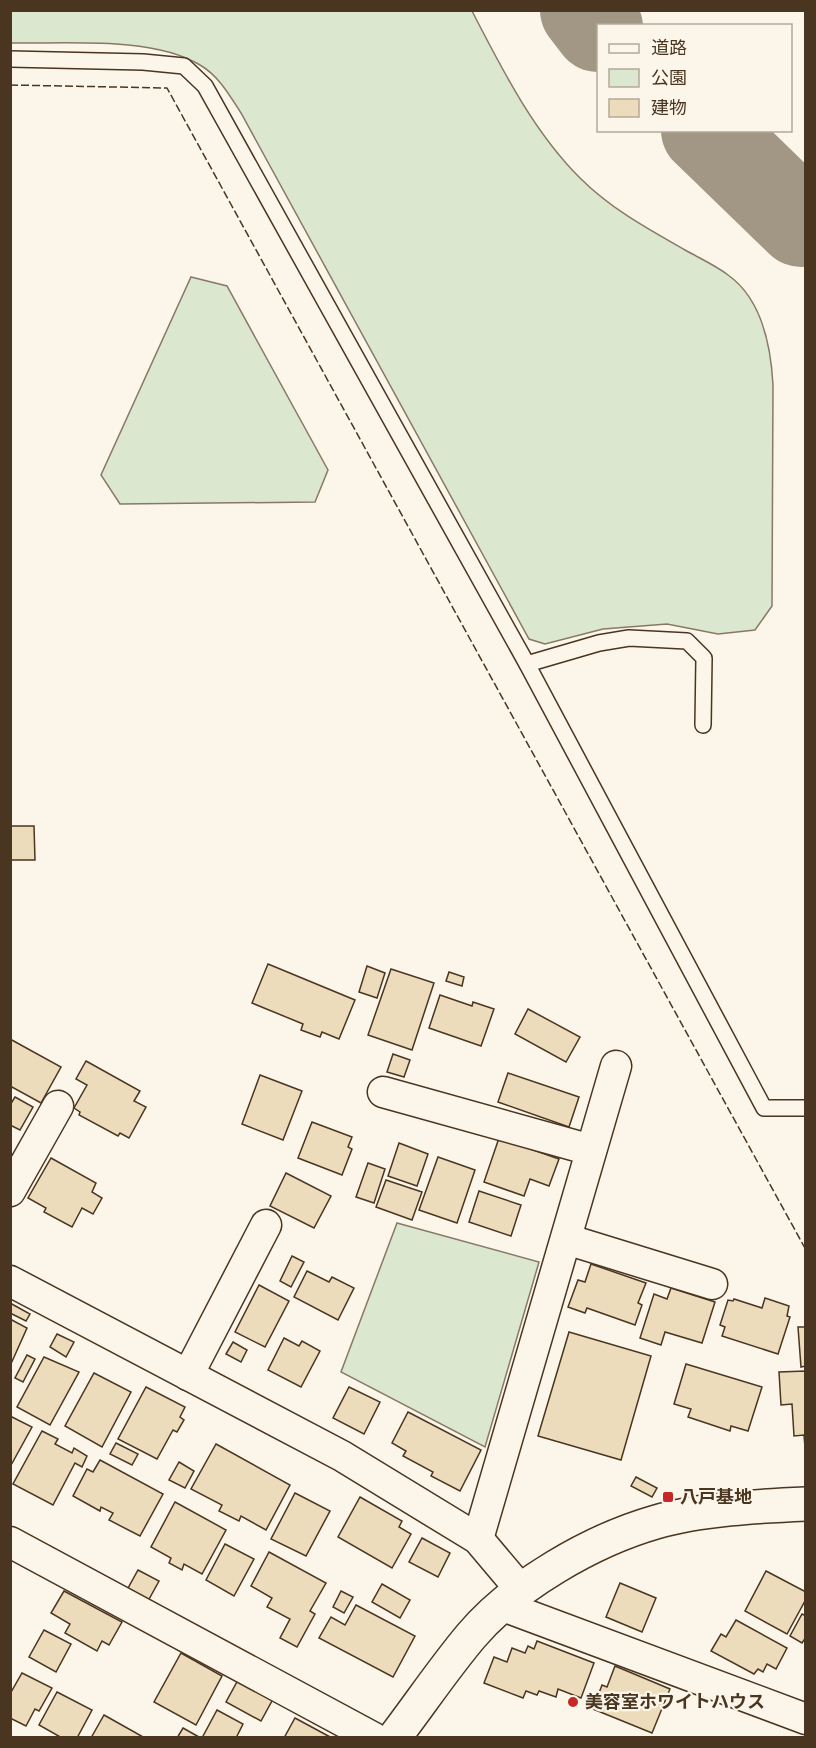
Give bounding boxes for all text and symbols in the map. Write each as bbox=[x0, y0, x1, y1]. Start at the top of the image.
legend bbox=[597, 24, 792, 132]
text: 道路 bbox=[651, 37, 687, 59]
text: 公園 bbox=[651, 67, 687, 89]
text: 建物 bbox=[651, 97, 687, 119]
place label: 八戸基地 bbox=[680, 1486, 752, 1508]
marker: 八戸基地 bbox=[661, 1490, 675, 1504]
place label: 美容室ホワイトハウス bbox=[585, 1691, 765, 1713]
marker: 美容室ホワイトハウス bbox=[566, 1695, 580, 1709]

